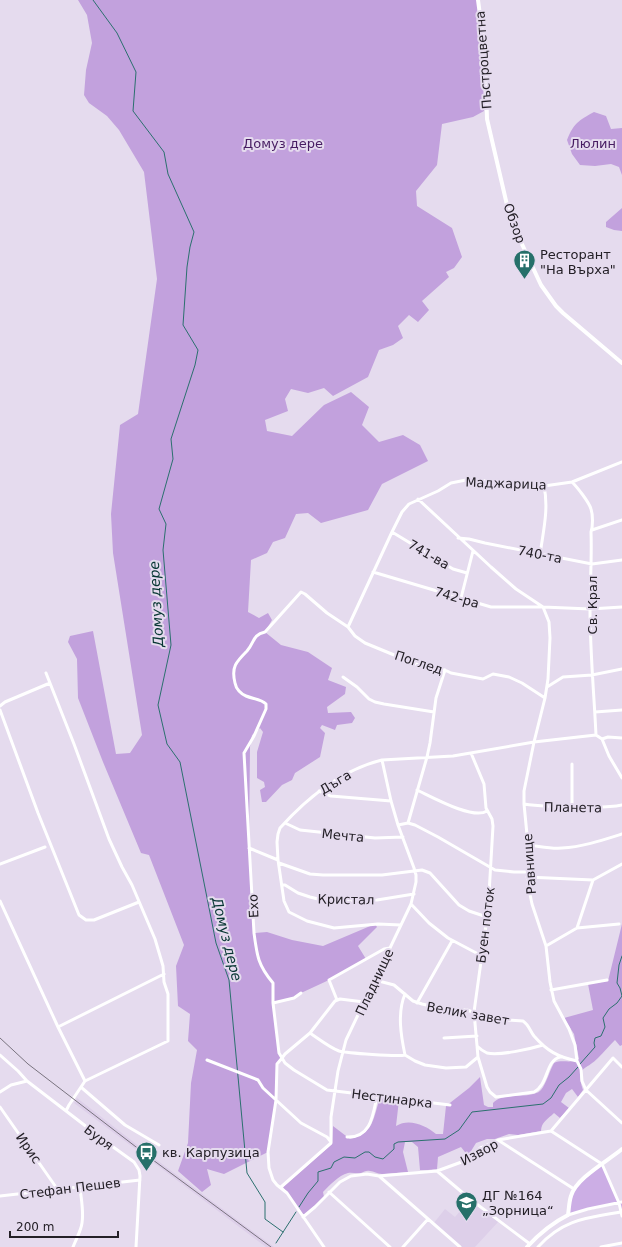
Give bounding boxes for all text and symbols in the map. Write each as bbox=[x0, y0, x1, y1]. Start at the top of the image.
street label: Пъстроцветна bbox=[473, 10, 494, 110]
park label: Домуз дере bbox=[243, 136, 323, 151]
park label: Люлин bbox=[570, 136, 616, 151]
street label: Обзор bbox=[500, 201, 529, 245]
place label: Ресторант "На Върха" bbox=[540, 247, 616, 277]
building icon: Ресторант "На Върха" bbox=[512, 248, 538, 281]
street label: Маджарица bbox=[465, 475, 547, 492]
street label: 741-ва bbox=[405, 537, 452, 572]
street label: 740-та bbox=[516, 543, 563, 566]
water label: Домуз дере bbox=[146, 561, 166, 648]
street label: Св. Крал bbox=[585, 576, 600, 634]
street label: 742-ра bbox=[433, 584, 481, 611]
street label: Поглед bbox=[393, 648, 445, 677]
street label: Дъга bbox=[317, 767, 354, 798]
street label: Планета bbox=[544, 799, 602, 816]
street label: Мечта bbox=[321, 826, 365, 845]
street label: Равнище bbox=[520, 833, 539, 895]
street label: Буен поток bbox=[473, 886, 498, 964]
street label: Кристал bbox=[317, 892, 375, 907]
water label: Домуз дере bbox=[209, 894, 245, 983]
street label: Ехо bbox=[245, 894, 262, 918]
street label: Пладнище bbox=[352, 946, 397, 1018]
street label: Велик завет bbox=[425, 999, 511, 1028]
street label: Нестинарка bbox=[351, 1086, 433, 1111]
street label: Буря bbox=[81, 1122, 116, 1153]
street label: Ирис bbox=[13, 1130, 44, 1166]
street label: Извор bbox=[458, 1136, 501, 1169]
bus stop icon: кв. Карпузица bbox=[134, 1139, 160, 1172]
place label: кв. Карпузица bbox=[162, 1145, 260, 1160]
street label: Стефан Пешев bbox=[19, 1175, 121, 1202]
place label: ДГ №164 „Зорница“ bbox=[482, 1188, 554, 1218]
school or university icon: ДГ №164 „Зорница“ bbox=[453, 1189, 479, 1222]
scale bar bbox=[10, 1213, 118, 1239]
text: 200 m bbox=[16, 1220, 54, 1234]

